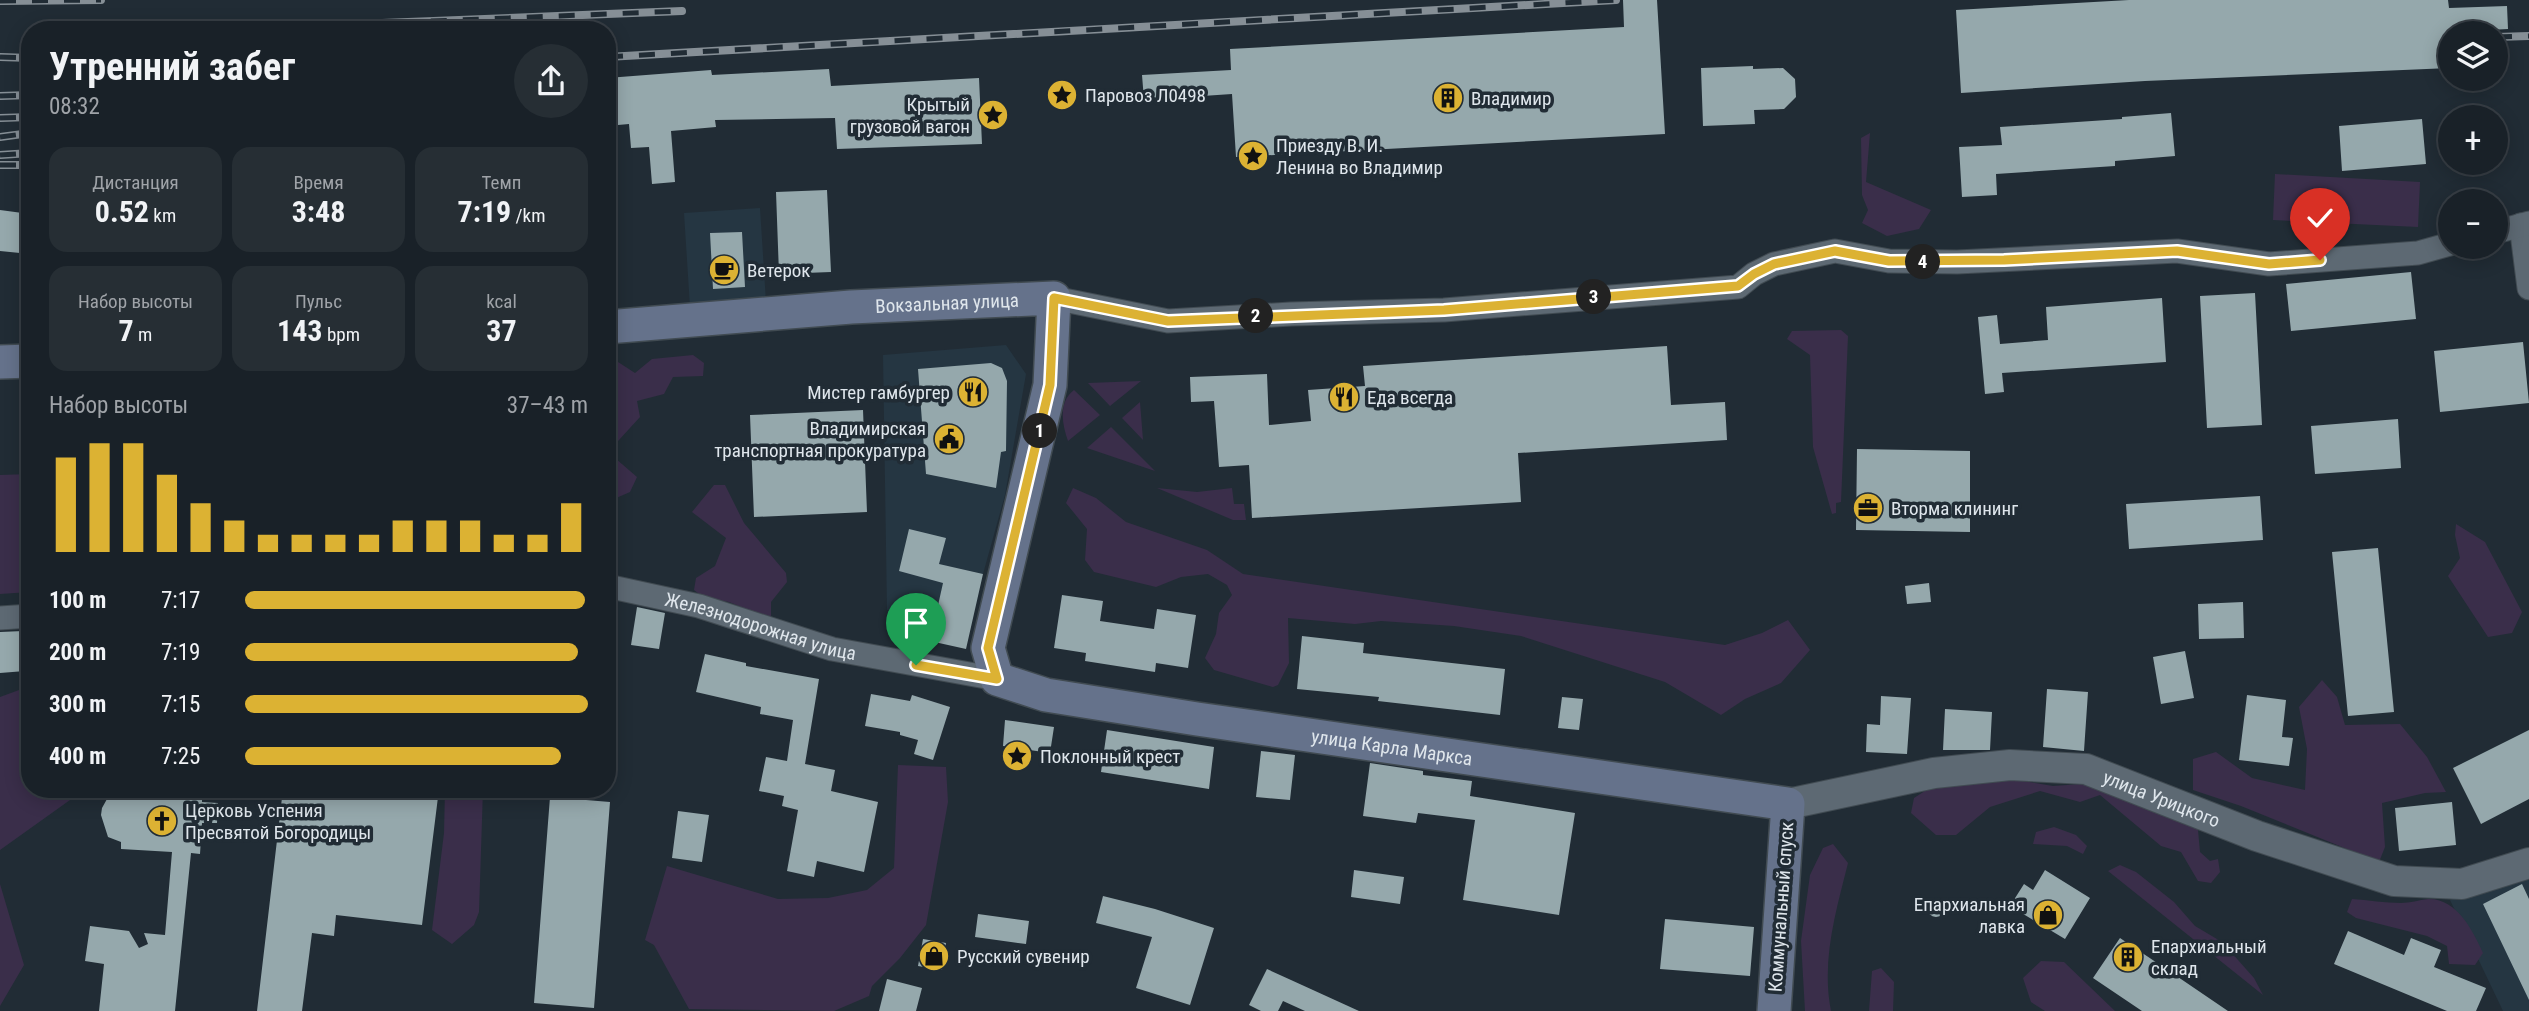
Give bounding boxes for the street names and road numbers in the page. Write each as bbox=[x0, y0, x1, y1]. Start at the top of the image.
street label: Вокзальная улица bbox=[875, 288, 1019, 317]
street label: Железнодорожная улица bbox=[663, 587, 858, 665]
street label: улица Карла Маркса bbox=[1310, 724, 1474, 770]
street label: улица Урицкого bbox=[2100, 765, 2223, 832]
street label: Коммунальный спуск bbox=[1764, 821, 1798, 993]

